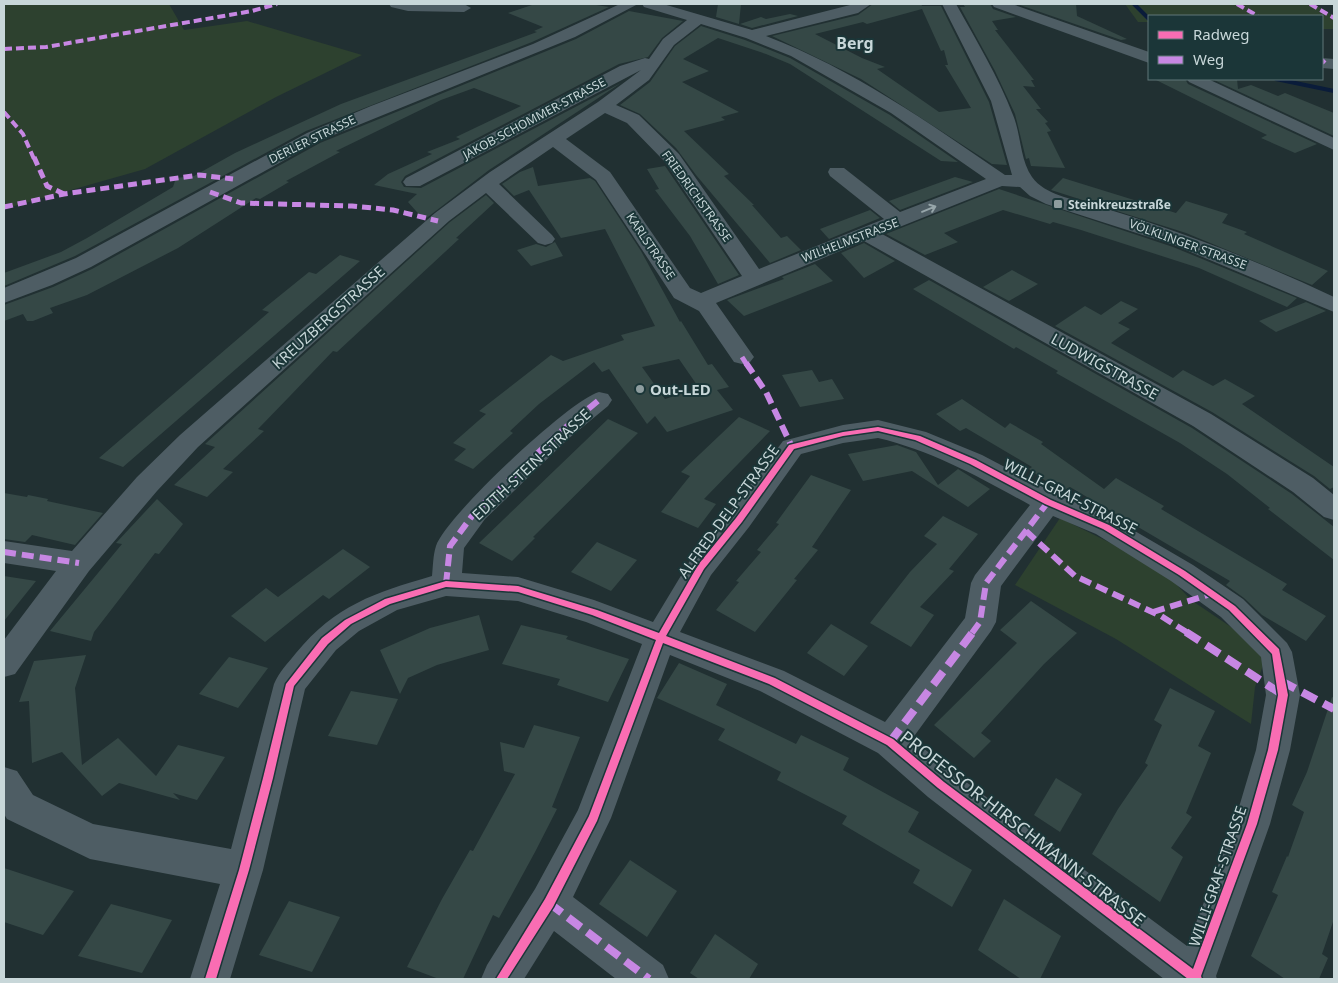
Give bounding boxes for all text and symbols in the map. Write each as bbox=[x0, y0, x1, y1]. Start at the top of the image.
legend bbox=[1148, 15, 1323, 80]
text: Radweg bbox=[1193, 24, 1249, 44]
district label: Berg bbox=[836, 32, 874, 54]
text: Weg bbox=[1193, 49, 1224, 69]
street label: JAKOB-SCHOMMER-STRASSE bbox=[459, 73, 608, 163]
street label: DERLER STRASSE bbox=[266, 111, 358, 167]
street label: FRIEDRICHSTRASSE bbox=[658, 147, 736, 245]
place label: Steinkreuzstraße bbox=[1068, 196, 1171, 213]
marker: Steinkreuzstraße bbox=[1052, 198, 1064, 210]
one-way arrow bbox=[921, 204, 936, 213]
street label: KARLSTRASSE bbox=[622, 209, 680, 283]
street label: WILHELMSTRASSE bbox=[799, 214, 901, 266]
street label: VÖLKLINGER STRASSE bbox=[1127, 215, 1249, 273]
street label: KREUZBERGSTRASSE bbox=[267, 261, 389, 373]
street label: LUDWIGSTRASSE bbox=[1048, 328, 1162, 404]
place label: Out-LED bbox=[650, 379, 711, 399]
marker: Out-LED bbox=[634, 383, 646, 395]
street label: EDITH-STEIN-STRASSE bbox=[467, 404, 595, 524]
street label: ALFRED-DELP-STRASSE bbox=[673, 440, 783, 582]
street label: WILLI-GRAF-STRASSE bbox=[1001, 454, 1141, 538]
street label: PROFESSOR-HIRSCHMANN-STRASSE bbox=[895, 725, 1151, 931]
street label: WILLI-GRAF-STRASSE bbox=[1184, 803, 1250, 949]

